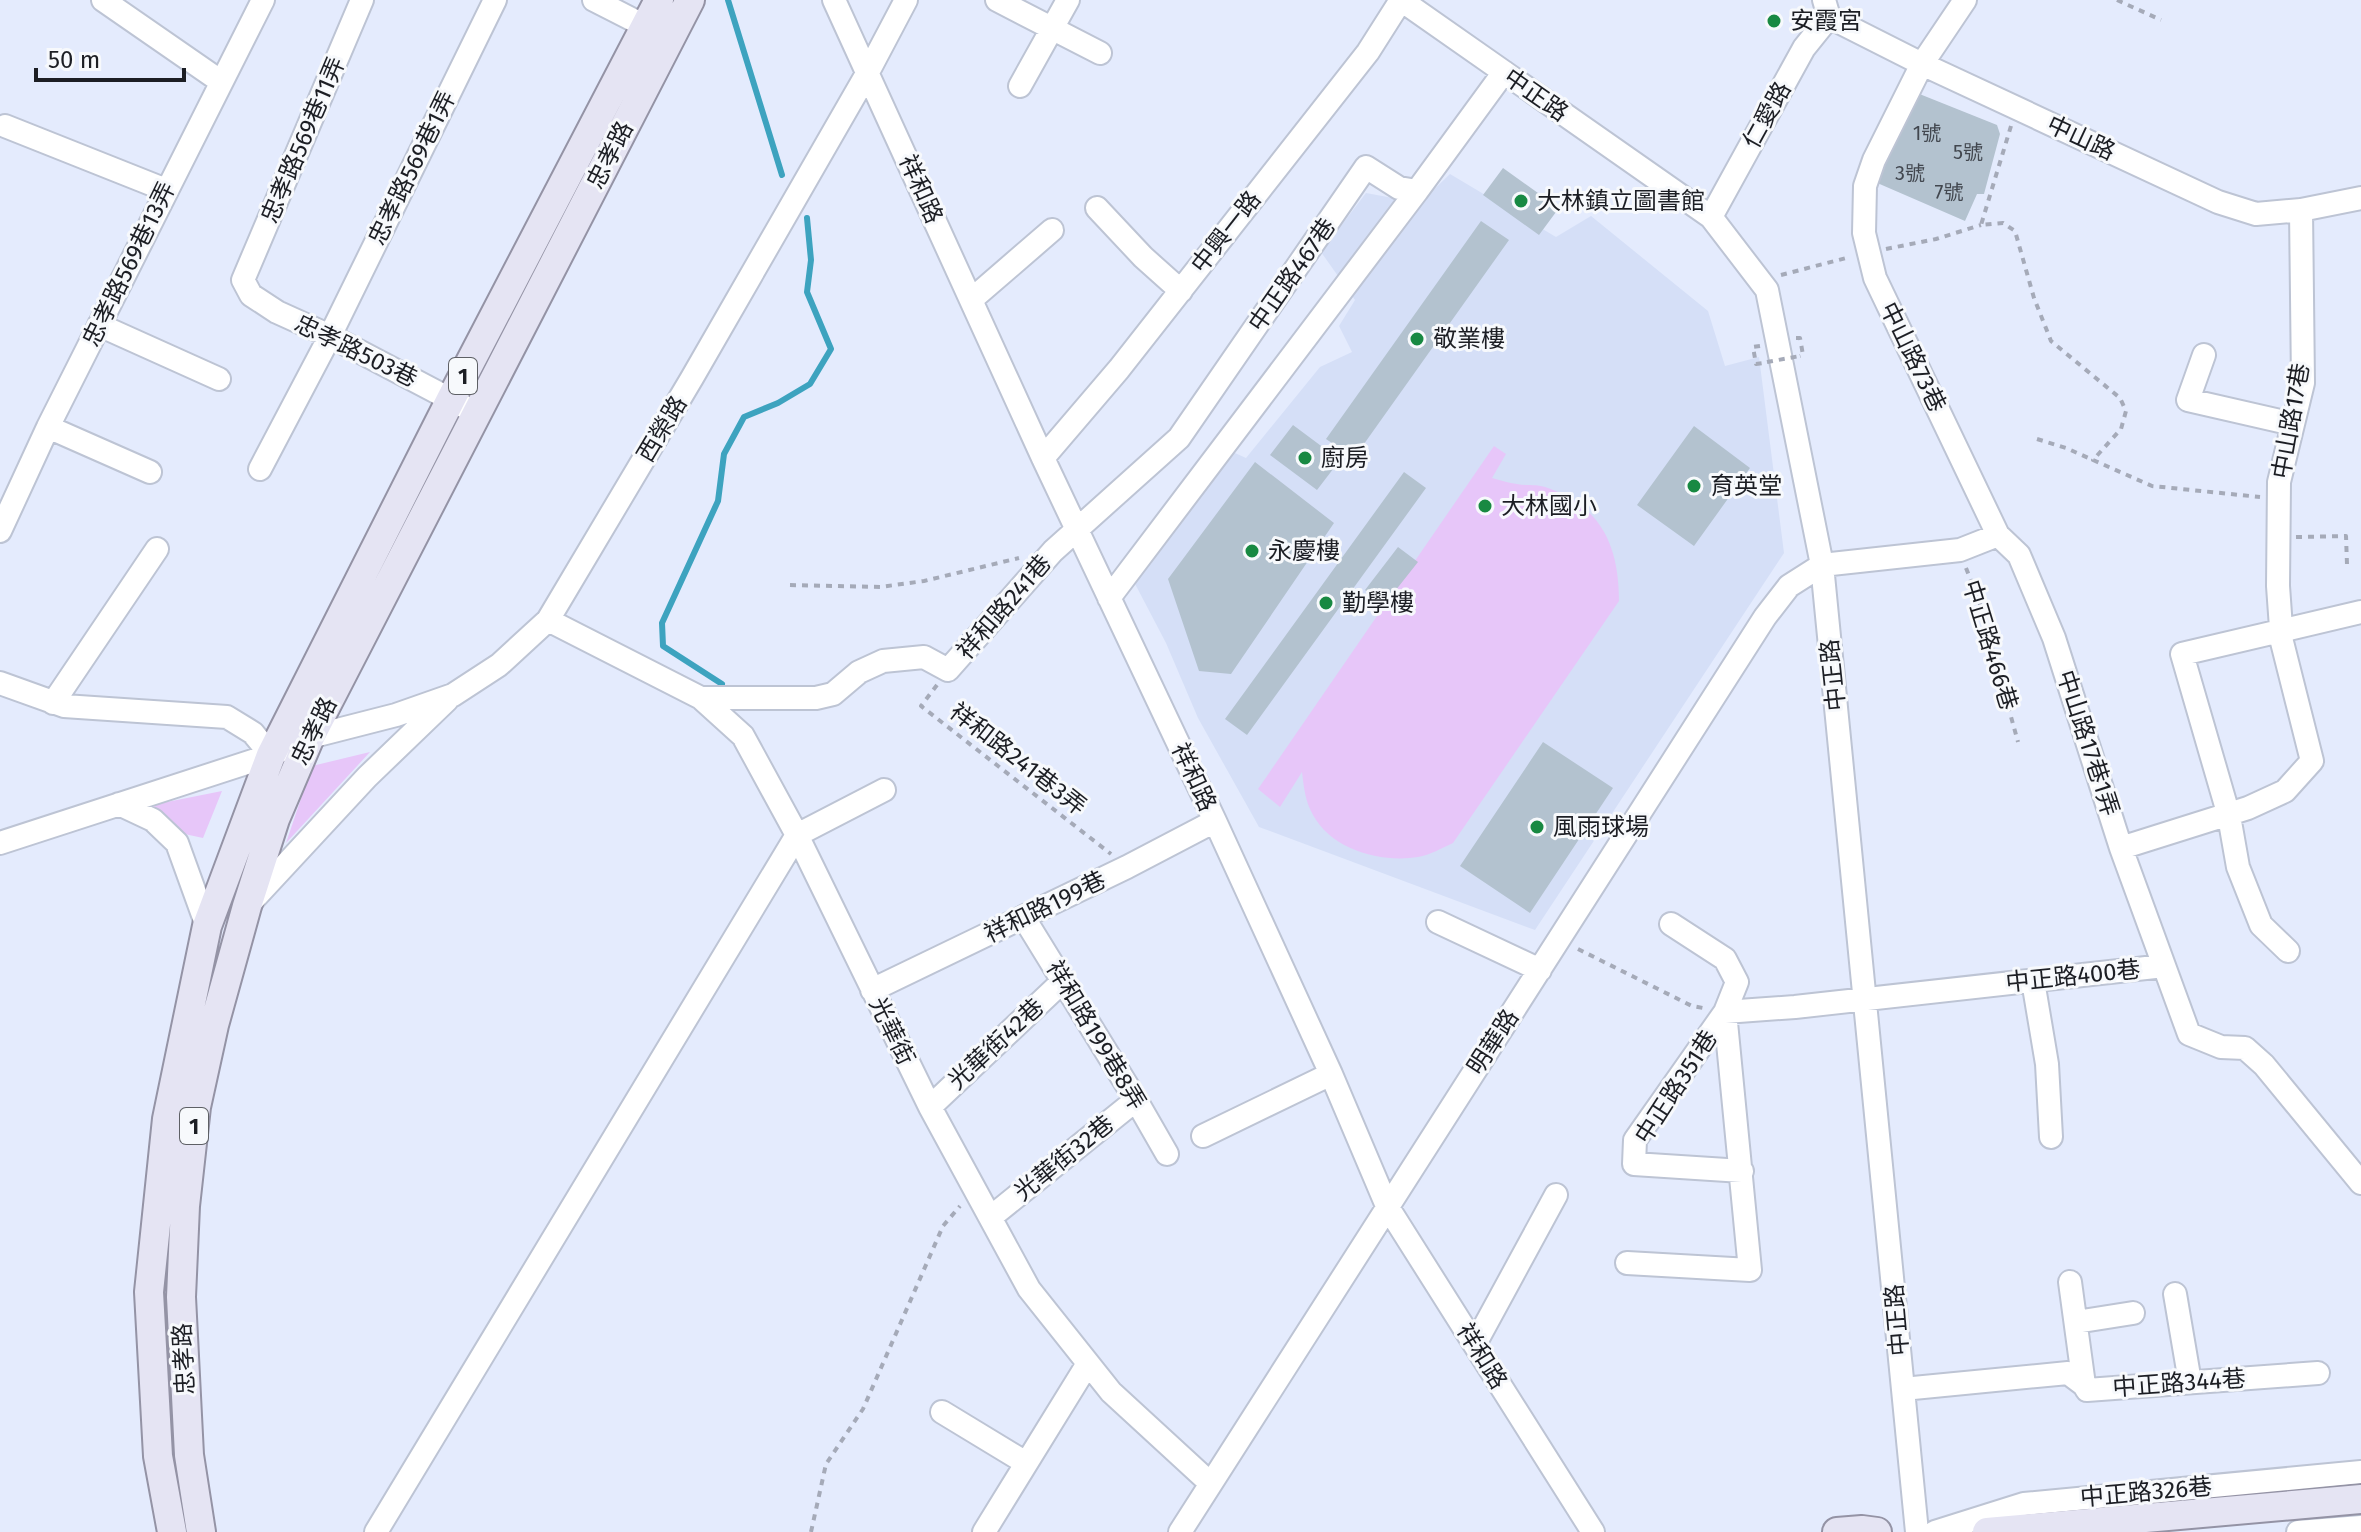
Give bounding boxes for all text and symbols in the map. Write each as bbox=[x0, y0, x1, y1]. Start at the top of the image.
place label: 安霞宮 bbox=[1790, 7, 1862, 35]
marker: 安霞宮 bbox=[1765, 12, 1783, 30]
scale bar bbox=[36, 32, 184, 82]
text: 50 m bbox=[48, 46, 100, 74]
street label: 忠孝路569巷11弄 bbox=[255, 53, 351, 227]
street label: 中正路 bbox=[1498, 63, 1574, 127]
street label: 仁愛路 bbox=[1737, 77, 1797, 153]
street label: 忠孝路569巷1弄 bbox=[363, 87, 461, 249]
street label: 中山路 bbox=[2042, 110, 2120, 166]
street label: 忠孝路 bbox=[581, 117, 639, 193]
house number: 1號 bbox=[1913, 121, 1941, 145]
house number: 5號 bbox=[1953, 140, 1983, 164]
street label: 祥和路 bbox=[894, 150, 948, 228]
house number: 3號 bbox=[1895, 161, 1925, 185]
street label: 忠孝路569巷13弄 bbox=[77, 177, 181, 351]
house number: 7號 bbox=[1935, 180, 1963, 204]
street label: 中興一路 bbox=[1185, 186, 1267, 278]
place label: 大林鎮立圖書館 bbox=[1537, 187, 1705, 215]
marker: 大林鎮立圖書館 bbox=[1512, 192, 1530, 210]
street label: 中正路467巷 bbox=[1243, 213, 1341, 337]
street label: 中山路73巷 bbox=[1874, 298, 1952, 416]
street label: 忠孝路503巷 bbox=[290, 309, 422, 393]
place label: 敬業樓 bbox=[1433, 325, 1505, 353]
marker: 敬業樓 bbox=[1408, 330, 1426, 348]
road number: 1 bbox=[449, 358, 477, 394]
street label: 中山路17巷 bbox=[2267, 361, 2315, 481]
street label: 西榮路 bbox=[631, 391, 693, 467]
place label: 廚房 bbox=[1321, 444, 1369, 472]
marker: 廚房 bbox=[1296, 449, 1314, 467]
place label: 育英堂 bbox=[1710, 472, 1782, 500]
marker: 育英堂 bbox=[1685, 477, 1703, 495]
place label: 大林國小 bbox=[1501, 492, 1597, 520]
marker: 大林國小 bbox=[1476, 497, 1494, 515]
place label: 永慶樓 bbox=[1268, 537, 1340, 565]
marker: 永慶樓 bbox=[1243, 542, 1261, 560]
street label: 祥和路241巷 bbox=[951, 549, 1057, 665]
street label: 中正路466巷 bbox=[1957, 577, 2023, 713]
place label: 勤學樓 bbox=[1342, 589, 1414, 617]
marker: 勤學樓 bbox=[1317, 594, 1335, 612]
street label: 中正路 bbox=[1815, 638, 1851, 712]
street label: 中山路17巷1弄 bbox=[2051, 667, 2125, 819]
street label: 忠孝路 bbox=[286, 693, 342, 769]
street label: 祥和路241巷3弄 bbox=[944, 697, 1092, 821]
street label: 祥和路 bbox=[1166, 738, 1222, 816]
place label: 風雨球場 bbox=[1553, 813, 1649, 841]
marker: 風雨球場 bbox=[1528, 818, 1546, 836]
street label: 祥和路199巷 bbox=[980, 866, 1110, 948]
street label: 祥和路199巷8弄 bbox=[1041, 955, 1151, 1115]
street label: 中正路400巷 bbox=[2004, 955, 2142, 997]
street label: 光華街 bbox=[864, 993, 920, 1069]
street label: 光華街42巷 bbox=[943, 993, 1049, 1095]
street label: 明華路 bbox=[1462, 1004, 1524, 1080]
street label: 中正路351巷 bbox=[1629, 1025, 1723, 1149]
road number: 1 bbox=[180, 1108, 208, 1144]
street label: 光華街32巷 bbox=[1009, 1109, 1119, 1207]
street label: 中正路 bbox=[1880, 1283, 1914, 1357]
street label: 祥和路 bbox=[1451, 1318, 1513, 1394]
street label: 忠孝路 bbox=[168, 1322, 200, 1396]
street label: 中正路344巷 bbox=[2111, 1364, 2247, 1402]
street label: 中正路326巷 bbox=[2079, 1472, 2213, 1512]

